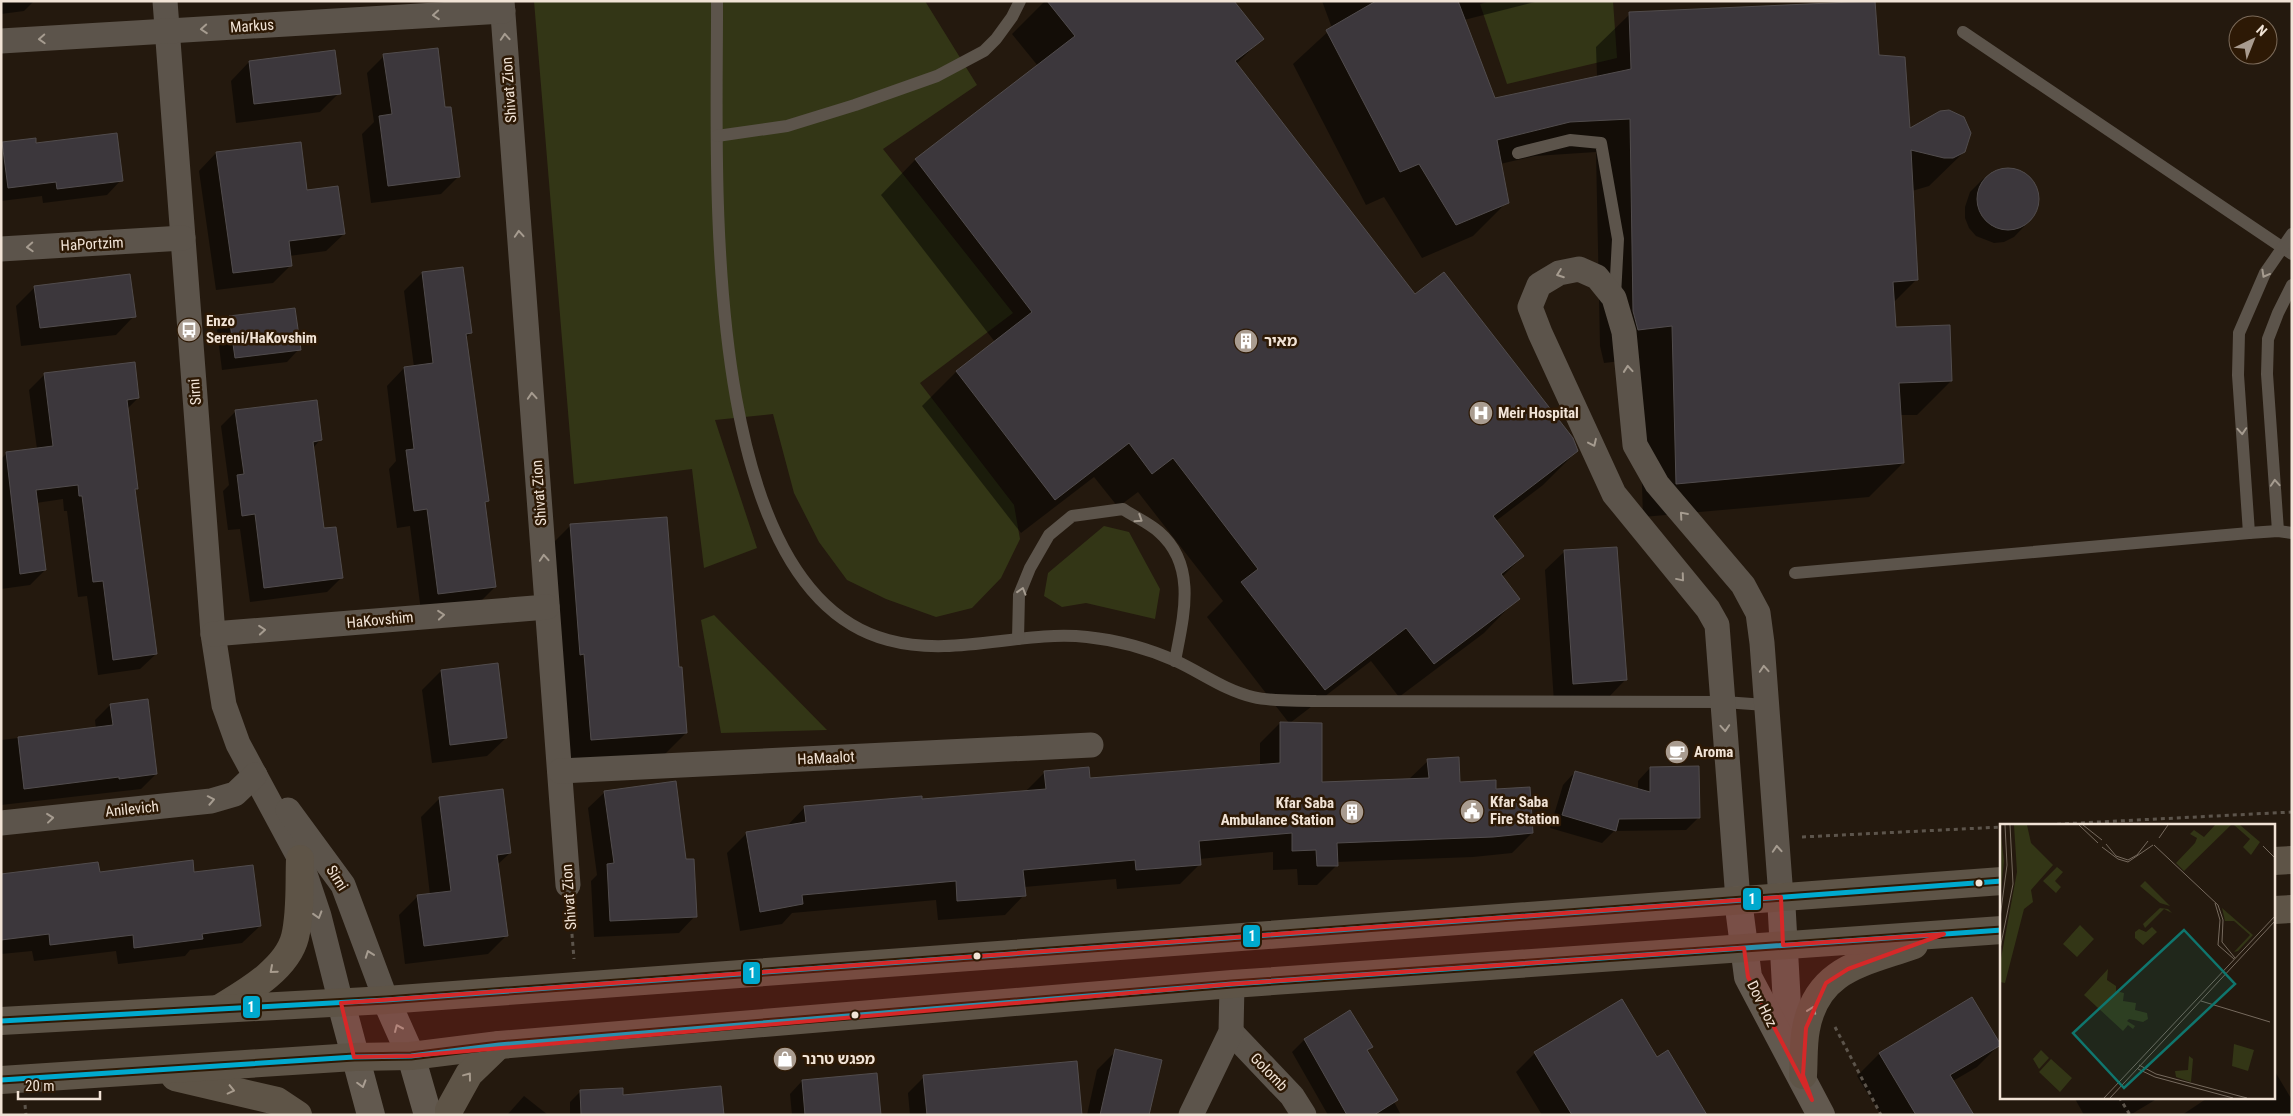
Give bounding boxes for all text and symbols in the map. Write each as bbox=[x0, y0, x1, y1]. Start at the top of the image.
one-way arrow bbox=[432, 9, 440, 20]
street label: Markus bbox=[229, 15, 275, 37]
north arrow bbox=[2228, 15, 2278, 65]
text: N bbox=[2253, 22, 2270, 39]
one-way arrow bbox=[200, 23, 208, 34]
one-way arrow bbox=[38, 33, 46, 44]
one-way arrow bbox=[499, 33, 510, 41]
street label: Shivat Zion bbox=[498, 56, 520, 124]
one-way arrow bbox=[514, 230, 525, 238]
street label: HaPortzim bbox=[60, 233, 124, 255]
one-way arrow bbox=[25, 242, 33, 253]
one-way arrow bbox=[1556, 268, 1565, 278]
one-way arrow bbox=[2261, 269, 2271, 278]
place label: Enzo Sereni/HaKovshim bbox=[206, 312, 317, 347]
bus stop icon: Enzo Sereni/HaKovshim bbox=[176, 317, 202, 343]
building icon: מאיר bbox=[1233, 328, 1259, 354]
place label: מאיר bbox=[1264, 332, 1298, 350]
one-way arrow bbox=[1623, 364, 1634, 372]
street label: Sirni bbox=[185, 378, 205, 406]
one-way arrow bbox=[526, 392, 537, 400]
hospital icon: Meir Hospital bbox=[1468, 400, 1494, 426]
place label: Meir Hospital bbox=[1498, 404, 1579, 422]
one-way arrow bbox=[2236, 428, 2247, 436]
one-way arrow bbox=[1586, 438, 1597, 447]
street label: Shivat Zion bbox=[528, 459, 550, 527]
one-way arrow bbox=[2269, 478, 2280, 486]
one-way arrow bbox=[1681, 512, 1689, 521]
one-way arrow bbox=[1133, 513, 1142, 522]
one-way arrow bbox=[538, 554, 549, 562]
one-way arrow bbox=[1676, 572, 1685, 581]
one-way arrow bbox=[1016, 587, 1026, 596]
street label: HaKovshim bbox=[346, 608, 414, 632]
one-way arrow bbox=[437, 610, 445, 621]
one-way arrow bbox=[258, 625, 266, 636]
one-way arrow bbox=[1759, 665, 1770, 673]
one-way arrow bbox=[1720, 724, 1731, 732]
cafe icon: Aroma bbox=[1664, 739, 1690, 765]
place label: Aroma bbox=[1694, 743, 1733, 761]
street label: HaMaalot bbox=[797, 748, 855, 768]
place label: Kfar Saba Fire Station bbox=[1490, 793, 1559, 828]
place label: Kfar Saba Ambulance Station bbox=[1221, 794, 1334, 829]
one-way arrow bbox=[207, 795, 216, 806]
street label: Anilevich bbox=[104, 797, 160, 821]
public building icon: Kfar Saba Fire Station bbox=[1459, 798, 1485, 824]
building icon: Kfar Saba Ambulance Station bbox=[1339, 799, 1365, 825]
one-way arrow bbox=[46, 813, 54, 824]
inset map bbox=[2000, 824, 2276, 1098]
one-way arrow bbox=[1772, 844, 1783, 852]
street label: Sirni bbox=[322, 862, 352, 894]
street label: Shivat Zion bbox=[558, 863, 580, 931]
unlabelled marker bbox=[1974, 878, 1984, 888]
line badge: 1 bbox=[1742, 887, 1762, 911]
text: 1 bbox=[1748, 891, 1756, 907]
one-way arrow bbox=[313, 910, 323, 919]
line badge: 1 bbox=[1242, 924, 1261, 948]
text: 1 bbox=[1248, 928, 1256, 944]
one-way arrow bbox=[365, 951, 375, 959]
unlabelled marker bbox=[972, 951, 982, 961]
line badge: 1 bbox=[742, 961, 761, 985]
one-way arrow bbox=[269, 965, 278, 974]
text: 1 bbox=[748, 965, 756, 981]
street label: Dov Hoz bbox=[1743, 978, 1781, 1030]
line badge: 1 bbox=[242, 995, 261, 1019]
text: 1 bbox=[247, 999, 255, 1015]
one-way arrow bbox=[1806, 1007, 1816, 1015]
unlabelled marker bbox=[850, 1010, 860, 1020]
one-way arrow bbox=[394, 1024, 405, 1033]
shop icon: מפגש טרנר bbox=[772, 1046, 798, 1072]
street label: Golomb bbox=[1247, 1049, 1291, 1095]
place label: מפגש טרנר bbox=[802, 1050, 876, 1068]
scale bar bbox=[18, 1068, 100, 1100]
one-way arrow bbox=[462, 1072, 471, 1082]
text: 20 m bbox=[25, 1077, 55, 1095]
one-way arrow bbox=[356, 1079, 366, 1087]
one-way arrow bbox=[227, 1084, 236, 1095]

